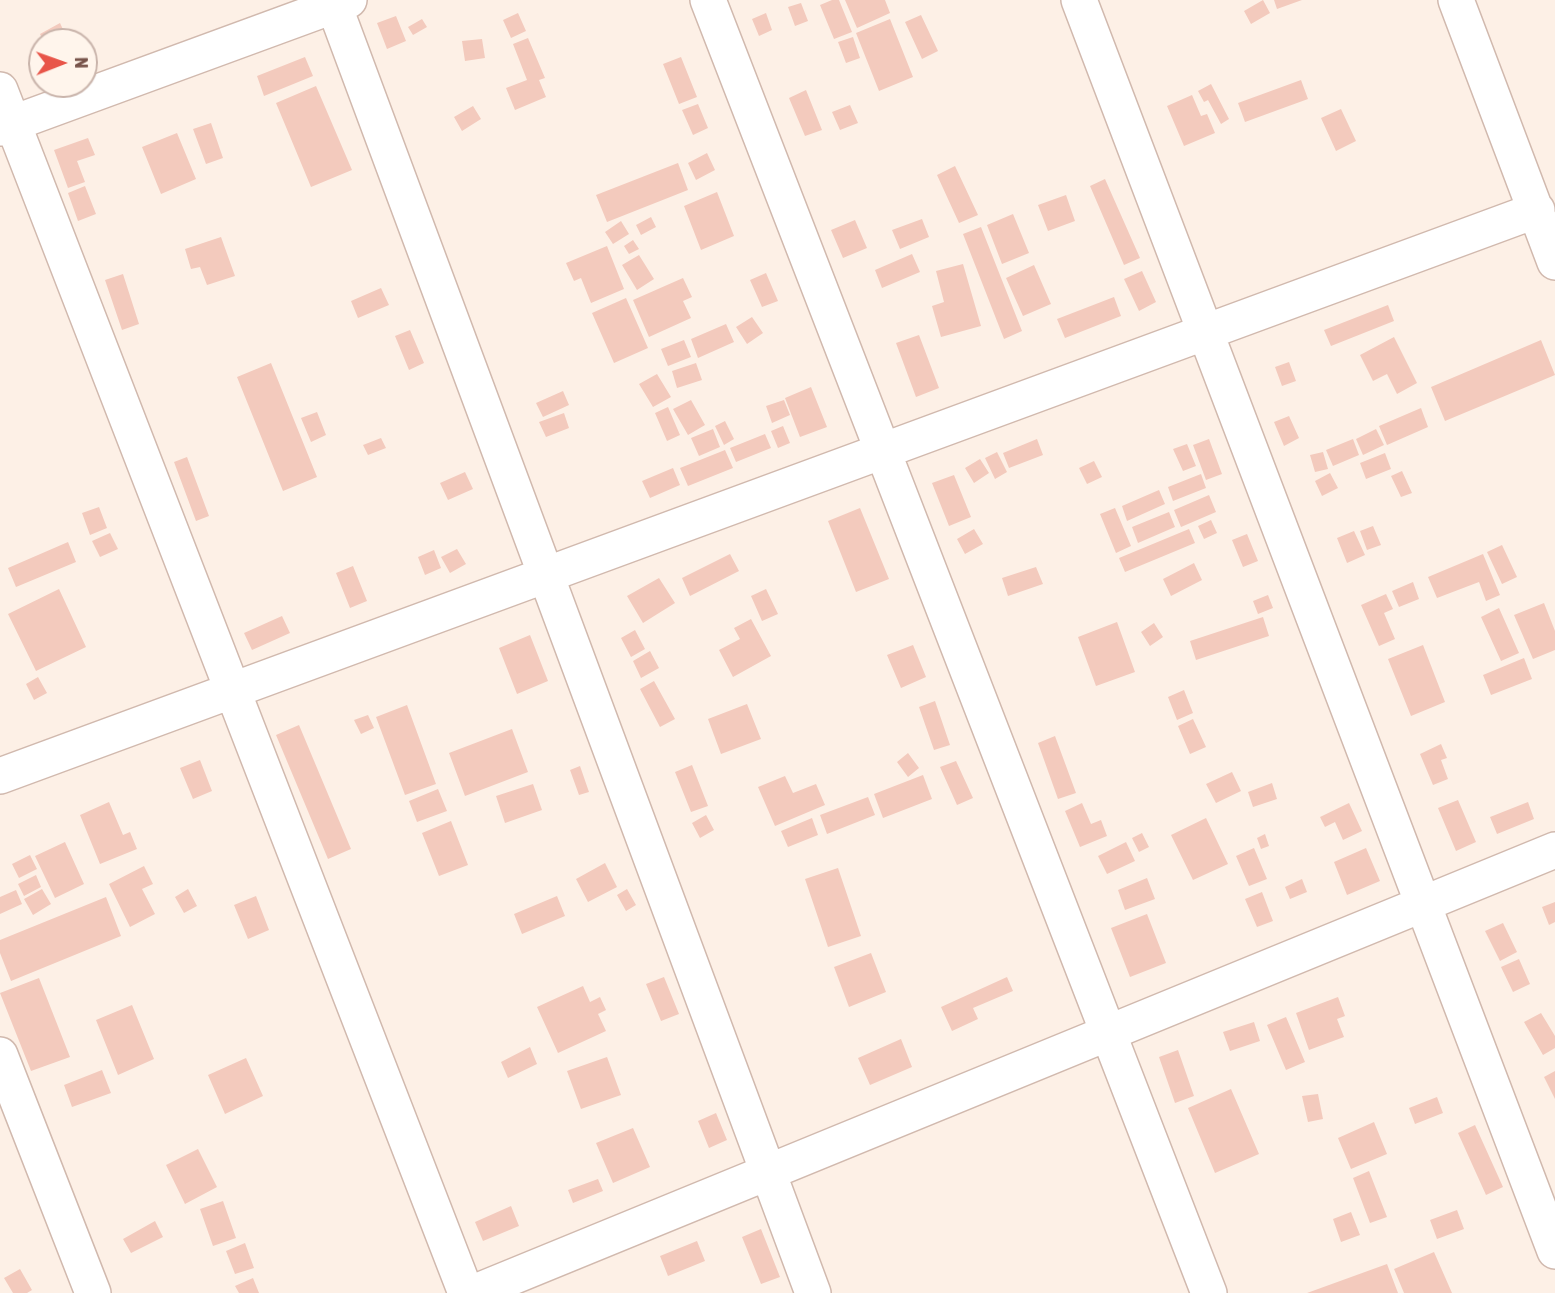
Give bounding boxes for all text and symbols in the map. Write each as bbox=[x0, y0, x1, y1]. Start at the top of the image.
north arrow bbox=[28, 28, 98, 98]
text: N bbox=[71, 57, 93, 68]

